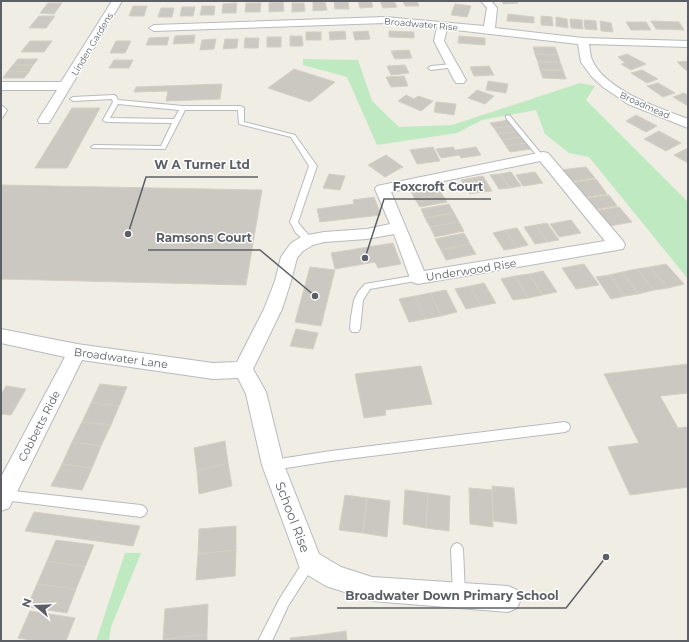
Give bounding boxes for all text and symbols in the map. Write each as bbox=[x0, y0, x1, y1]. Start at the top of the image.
street label: Linden Gardens bbox=[69, 10, 115, 78]
street label: Broadwater Rise bbox=[384, 15, 459, 33]
street label: Broadmead bbox=[618, 89, 672, 121]
callout: W A Turner Ltd bbox=[146, 153, 258, 177]
text: W A Turner Ltd bbox=[154, 157, 250, 172]
callout: Foxcroft Court bbox=[384, 175, 491, 199]
text: Foxcroft Court bbox=[393, 179, 484, 194]
callout: Ramsons Court bbox=[148, 226, 260, 250]
text: Ramsons Court bbox=[156, 230, 253, 245]
street label: Underwood Rise bbox=[425, 256, 518, 284]
street label: Broadwater Lane bbox=[73, 344, 169, 372]
street label: Cobbetts Ride bbox=[15, 388, 63, 464]
street label: School Rise bbox=[272, 479, 314, 555]
callout: Broadwater Down Primary School bbox=[337, 584, 566, 608]
north arrow bbox=[16, 586, 56, 626]
text: Broadwater Down Primary School bbox=[345, 588, 559, 603]
text: N bbox=[18, 596, 35, 609]

